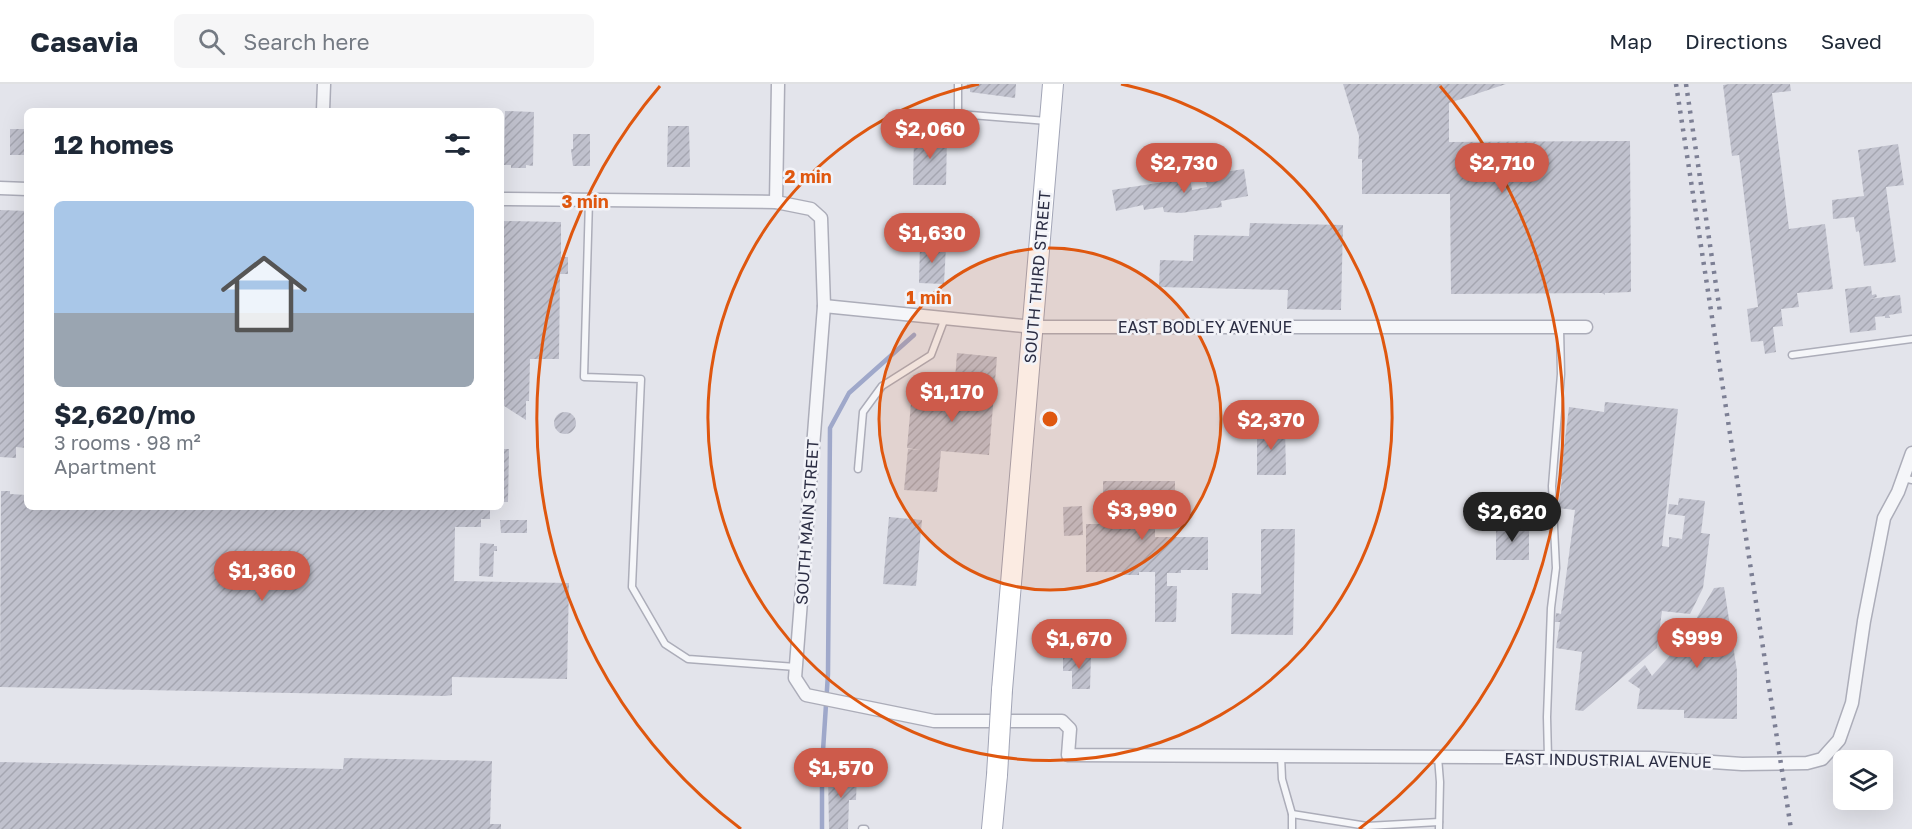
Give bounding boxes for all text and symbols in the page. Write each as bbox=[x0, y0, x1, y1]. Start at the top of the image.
search box bbox=[174, 14, 594, 68]
text: Casavia bbox=[30, 25, 138, 58]
icon: search bbox=[195, 25, 228, 58]
text: Search here bbox=[243, 28, 369, 55]
text: Map bbox=[1609, 28, 1652, 54]
text: Directions bbox=[1685, 28, 1788, 54]
text: Saved bbox=[1821, 28, 1882, 54]
pin: $2,060 bbox=[881, 109, 979, 160]
text: $2,060 bbox=[895, 116, 965, 140]
icon: filters bbox=[441, 128, 474, 161]
text: 12 homes bbox=[54, 129, 174, 160]
pin: $2,730 bbox=[1135, 143, 1233, 194]
pin: $2,710 bbox=[1453, 143, 1551, 194]
text: $2,730 bbox=[1150, 150, 1218, 174]
text: $2,710 bbox=[1469, 150, 1535, 174]
text: 2 min bbox=[784, 165, 832, 187]
text: 3 min bbox=[561, 190, 609, 212]
street label: SOUTH THIRD STREET bbox=[1019, 190, 1055, 364]
pin: $1,630 bbox=[883, 213, 981, 264]
text: $1,630 bbox=[898, 220, 966, 244]
icon: home bbox=[210, 240, 318, 348]
text: 1 min bbox=[906, 286, 952, 308]
street label: EAST BODLEY AVENUE bbox=[1118, 317, 1292, 337]
pin: $1,170 bbox=[903, 372, 1001, 423]
text: $1,170 bbox=[920, 379, 984, 403]
text: $2,620/mo bbox=[54, 399, 196, 430]
pin: $2,370 bbox=[1222, 400, 1320, 451]
text: $2,370 bbox=[1237, 407, 1305, 431]
centre of rings bbox=[1040, 409, 1060, 429]
text: 3 rooms · 98 m² bbox=[54, 430, 201, 454]
street label: SOUTH MAIN STREET bbox=[791, 438, 823, 605]
text: Apartment bbox=[54, 454, 157, 478]
pin: $3,990 bbox=[1093, 490, 1191, 541]
pin: $2,620 bbox=[1463, 492, 1561, 543]
text: $3,990 bbox=[1107, 497, 1177, 521]
text: $2,620 bbox=[1477, 499, 1547, 523]
pin: $1,360 bbox=[213, 551, 311, 602]
text: $1,360 bbox=[228, 558, 296, 582]
pin: $999 bbox=[1661, 618, 1733, 669]
pin: $1,670 bbox=[1030, 619, 1128, 670]
text: $999 bbox=[1671, 625, 1723, 649]
text: $1,670 bbox=[1046, 626, 1112, 650]
pin: $1,570 bbox=[792, 748, 890, 799]
street label: EAST INDUSTRIAL AVENUE bbox=[1504, 748, 1712, 772]
map controls bbox=[1833, 750, 1893, 810]
button: layers bbox=[1833, 750, 1893, 810]
text: $1,570 bbox=[808, 755, 874, 779]

